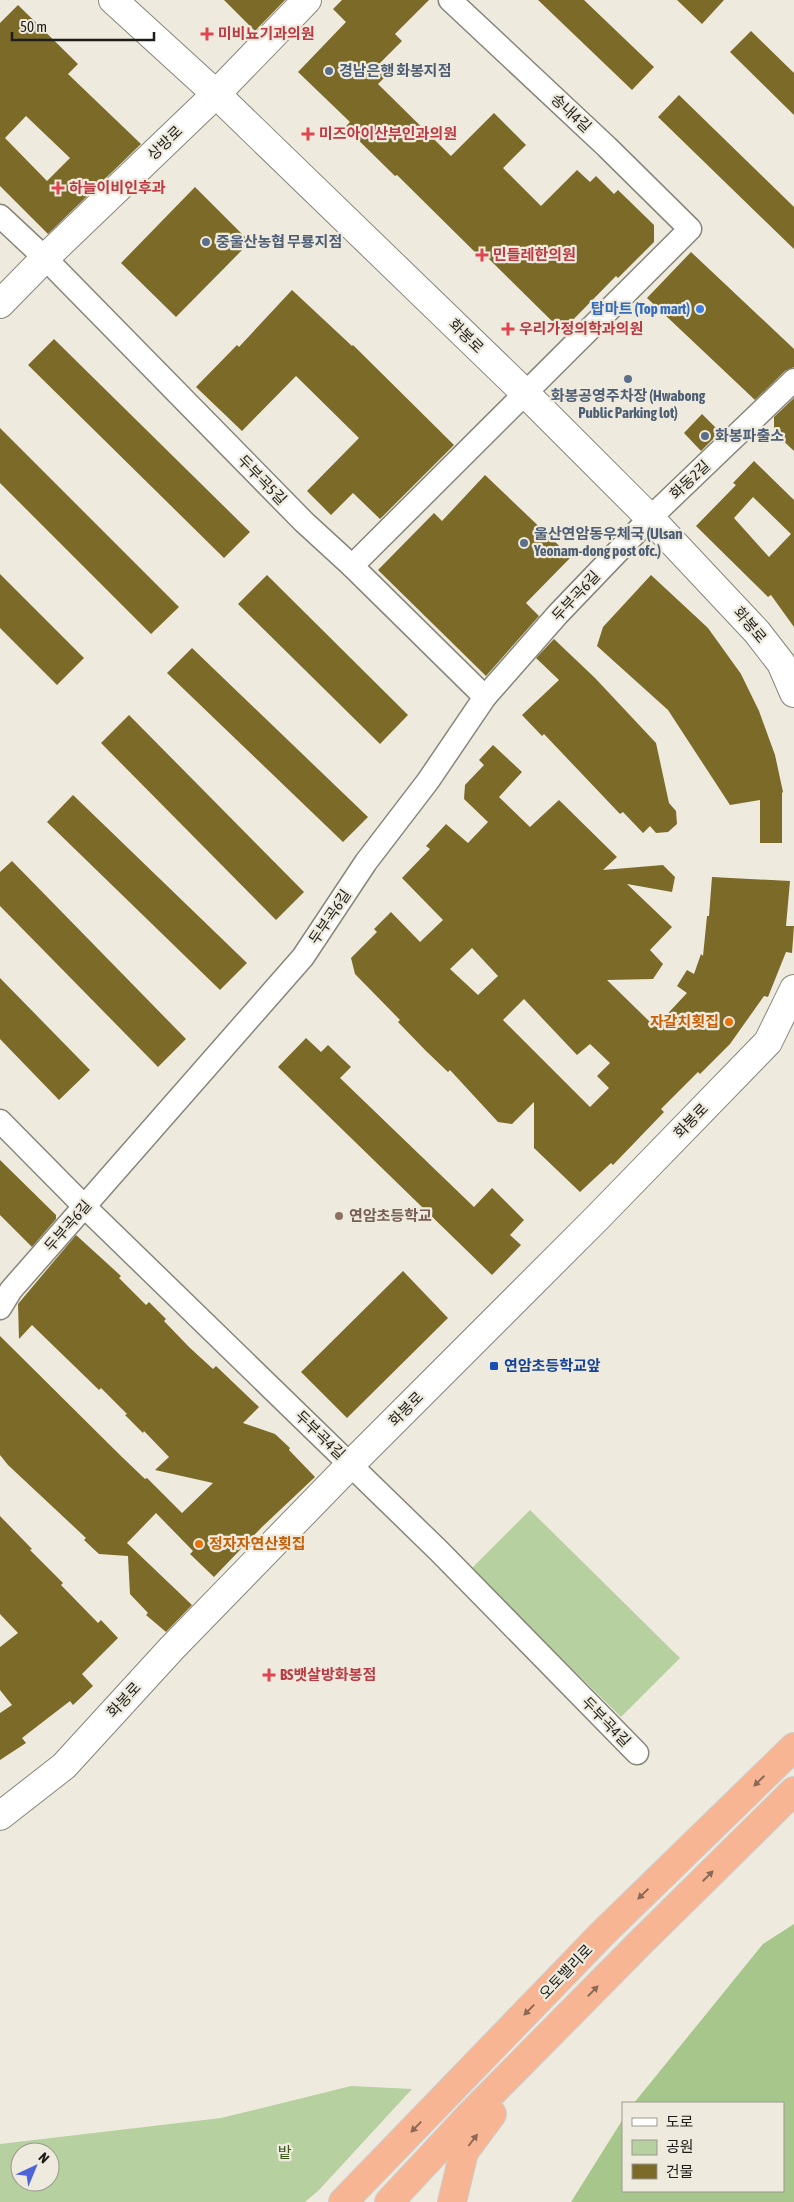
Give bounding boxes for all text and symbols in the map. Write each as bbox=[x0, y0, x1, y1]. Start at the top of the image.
scale bar bbox=[12, 10, 155, 42]
text: 50 m bbox=[20, 18, 47, 35]
place label: 미비뇨기과의원 bbox=[218, 25, 315, 42]
marker: 미비뇨기과의원 bbox=[200, 27, 214, 41]
place label: 경남은행 화봉지점 bbox=[339, 62, 451, 79]
marker: 경남은행 화봉지점 bbox=[323, 65, 335, 77]
street label: 송내4길 bbox=[548, 90, 595, 135]
street label: 상방로 bbox=[144, 122, 185, 163]
place label: 미즈아이산부인과의원 bbox=[319, 125, 457, 142]
marker: 미즈아이산부인과의원 bbox=[301, 127, 315, 141]
place label: 하늘이비인후과 bbox=[69, 179, 166, 196]
marker: 하늘이비인후과 bbox=[51, 181, 65, 195]
place label: 중울산농협 무룡지점 bbox=[216, 233, 342, 250]
marker: 중울산농협 무룡지점 bbox=[200, 236, 212, 248]
place label: 민들레한의원 bbox=[493, 246, 576, 263]
marker: 민들레한의원 bbox=[475, 248, 489, 262]
place label: 탑마트 (Top mart) bbox=[591, 300, 690, 317]
marker: 탑마트 (Top mart) bbox=[694, 303, 706, 315]
street label: 화봉로 bbox=[446, 315, 487, 356]
place label: 우리가정의학과의원 bbox=[519, 320, 643, 337]
marker: 우리가정의학과의원 bbox=[501, 322, 515, 336]
marker: 화봉공영주차장 (Hwabong Public Parking lot) bbox=[622, 373, 634, 385]
place label: 화봉공영주차장 (Hwabong Public Parking lot) bbox=[551, 387, 706, 421]
place label: 화봉파출소 bbox=[715, 427, 784, 444]
marker: 화봉파출소 bbox=[699, 430, 711, 442]
street label: 두부곡5길 bbox=[235, 451, 290, 508]
street label: 화동2길 bbox=[666, 457, 713, 502]
place label: 울산연암동우체국 (Ulsan Yeonam-dong post ofc.) bbox=[533, 525, 682, 559]
marker: 울산연암동우체국 (Ulsan Yeonam-dong post ofc.) bbox=[518, 537, 530, 549]
street label: 두부곡6길 bbox=[548, 567, 603, 624]
street label: 화봉로 bbox=[731, 603, 770, 646]
street label: 두부곡6길 bbox=[305, 886, 354, 947]
place label: 자갈치횟집 bbox=[650, 1013, 719, 1030]
marker: 자갈치횟집 bbox=[723, 1016, 735, 1028]
street label: 화봉로 bbox=[670, 1100, 711, 1141]
street label: 두부곡6길 bbox=[41, 1197, 94, 1255]
place label: 연암초등학교 bbox=[349, 1207, 432, 1224]
marker: 연암초등학교 bbox=[333, 1210, 345, 1222]
place label: 연암초등학교앞 bbox=[504, 1357, 601, 1374]
marker: 연암초등학교앞 bbox=[488, 1360, 500, 1372]
street label: 화봉로 bbox=[385, 1388, 426, 1429]
street label: 두부곡4길 bbox=[292, 1407, 349, 1462]
place label: 정자자연산횟집 bbox=[209, 1535, 306, 1552]
marker: 정자자연산횟집 bbox=[193, 1538, 205, 1550]
place label: BS뱃살방화봉점 bbox=[280, 1666, 376, 1683]
marker: BS뱃살방화봉점 bbox=[262, 1668, 276, 1682]
street label: 화봉로 bbox=[103, 1679, 144, 1721]
street label: 두부곡4길 bbox=[579, 1693, 634, 1750]
one-way arrow bbox=[753, 1775, 765, 1787]
one-way arrow bbox=[702, 1870, 714, 1882]
one-way arrow bbox=[637, 1888, 649, 1900]
street label: 오토밸리로 bbox=[536, 1941, 596, 2002]
one-way arrow bbox=[587, 1985, 599, 1997]
one-way arrow bbox=[523, 2004, 535, 2016]
legend bbox=[622, 2102, 784, 2192]
text: 도로 bbox=[666, 2113, 694, 2130]
one-way arrow bbox=[410, 2121, 422, 2133]
one-way arrow bbox=[467, 2134, 478, 2147]
text: 공원 bbox=[666, 2138, 694, 2155]
north arrow bbox=[10, 2142, 60, 2192]
park label: 밭 bbox=[278, 2144, 292, 2161]
text: N bbox=[36, 2149, 53, 2166]
text: 건물 bbox=[666, 2163, 694, 2180]

